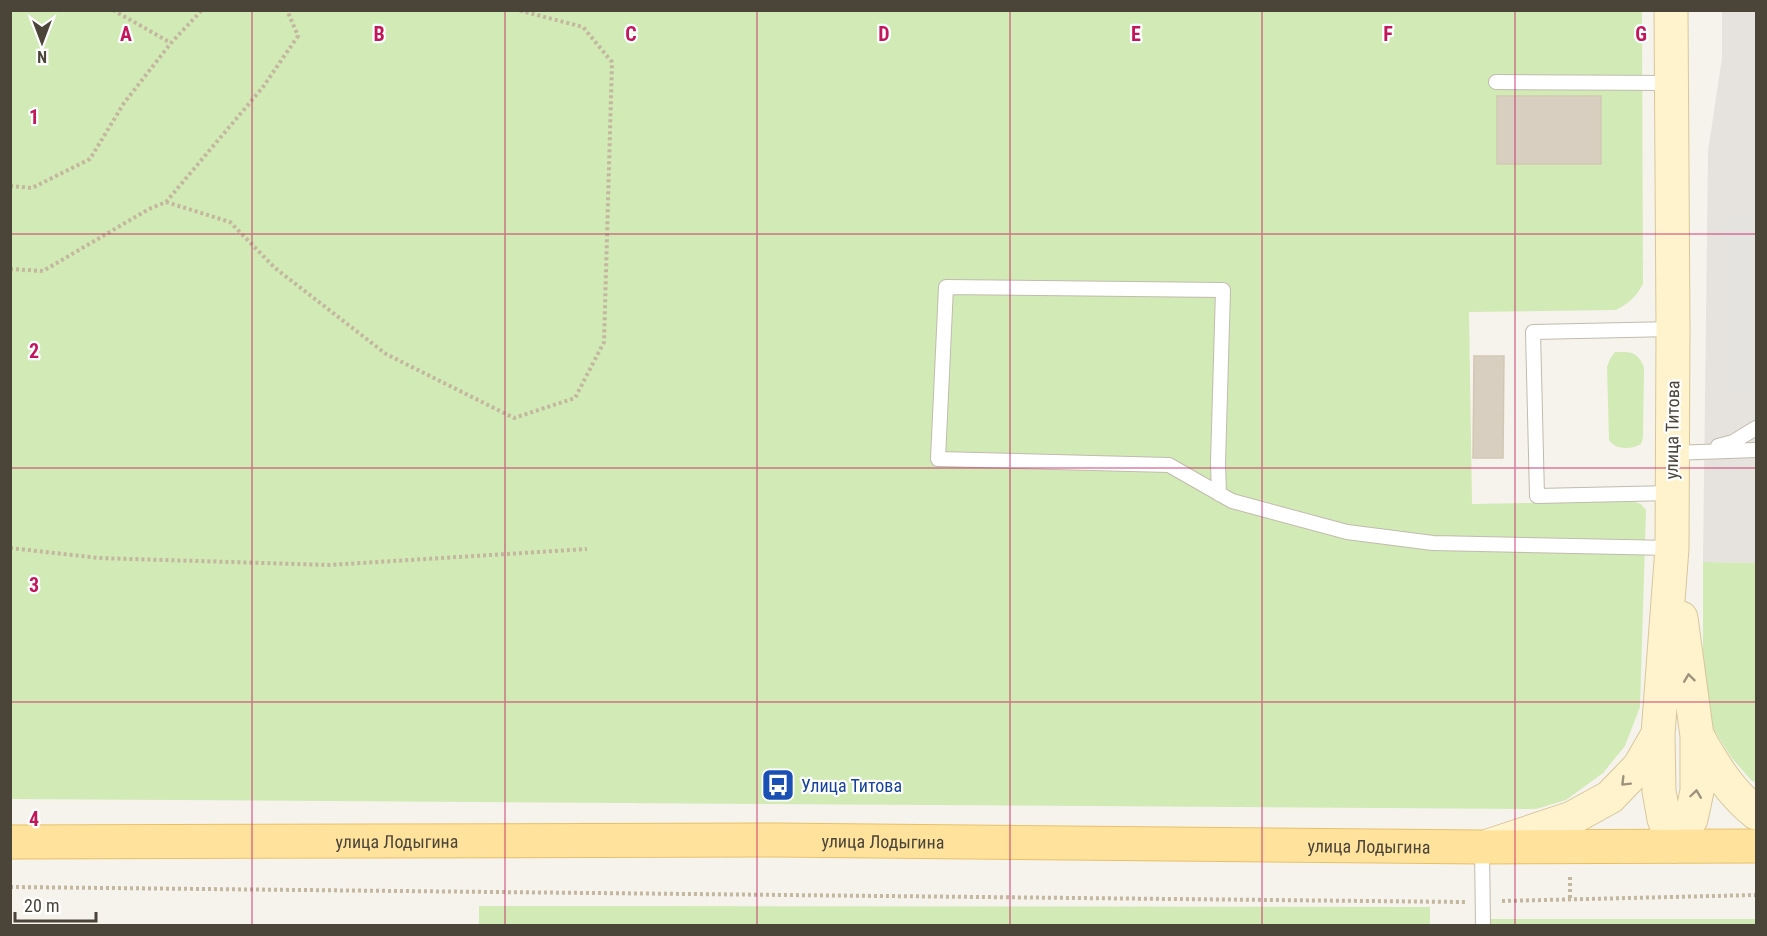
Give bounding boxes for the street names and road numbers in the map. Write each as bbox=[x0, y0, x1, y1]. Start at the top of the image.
street label: улица Титова bbox=[1661, 380, 1683, 480]
street label: улица Лодыгина bbox=[336, 830, 458, 852]
street label: улица Лодыгина bbox=[821, 830, 944, 852]
street label: улица Лодыгина bbox=[1307, 835, 1430, 857]

